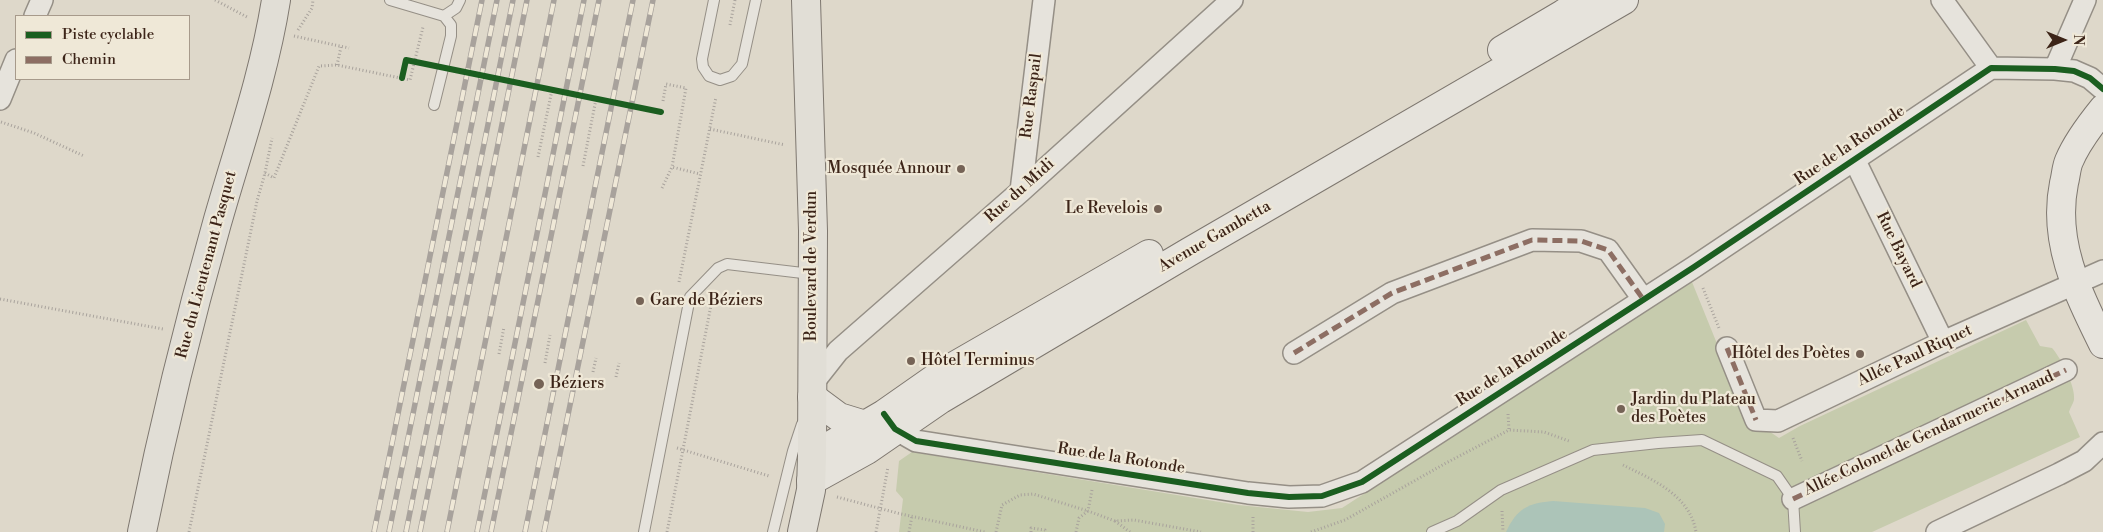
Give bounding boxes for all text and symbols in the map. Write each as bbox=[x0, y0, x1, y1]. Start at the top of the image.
legend bbox=[15, 15, 190, 80]
north arrow bbox=[2038, 15, 2088, 65]
text: Piste cyclable bbox=[62, 25, 154, 44]
text: N bbox=[2069, 34, 2087, 46]
text: Chemin bbox=[62, 50, 116, 69]
street label: Rue Raspail bbox=[1017, 52, 1047, 140]
street label: Rue de la Rotonde bbox=[1791, 102, 1909, 190]
street label: Rue du Midi bbox=[981, 155, 1059, 227]
place label: Mosquée Annour bbox=[827, 159, 951, 179]
marker: Mosquée Annour bbox=[955, 163, 967, 175]
street label: Rue du Lieutenant Pasquet bbox=[173, 169, 241, 361]
street label: Boulevard de Verdun bbox=[802, 191, 822, 341]
street label: Avenue Gambetta bbox=[1155, 197, 1275, 277]
place label: Le Revelois bbox=[1065, 199, 1148, 219]
marker: Le Revelois bbox=[1152, 203, 1164, 215]
street label: Rue Bayard bbox=[1871, 209, 1925, 291]
place label: Gare de Béziers bbox=[650, 291, 763, 311]
marker: Gare de Béziers bbox=[634, 295, 646, 307]
street label: Allée Paul Riquet bbox=[1855, 321, 1975, 391]
street label: Rue de la Rotonde bbox=[1453, 325, 1571, 411]
place label: Hôtel des Poètes bbox=[1732, 344, 1850, 364]
marker: Hôtel des Poètes bbox=[1854, 348, 1866, 360]
place label: Hôtel Terminus bbox=[921, 351, 1034, 371]
marker: Hôtel Terminus bbox=[905, 355, 917, 367]
street label: Allée Colonel de Gendarmerie Arnaud bbox=[1801, 368, 2057, 500]
place label: Béziers bbox=[550, 374, 604, 394]
marker: Béziers bbox=[532, 377, 546, 391]
place label: Jardin du Plateau des Poètes bbox=[1631, 390, 1756, 428]
marker: Jardin du Plateau des Poètes bbox=[1615, 403, 1627, 415]
street label: Rue de la Rotonde bbox=[1056, 439, 1186, 479]

